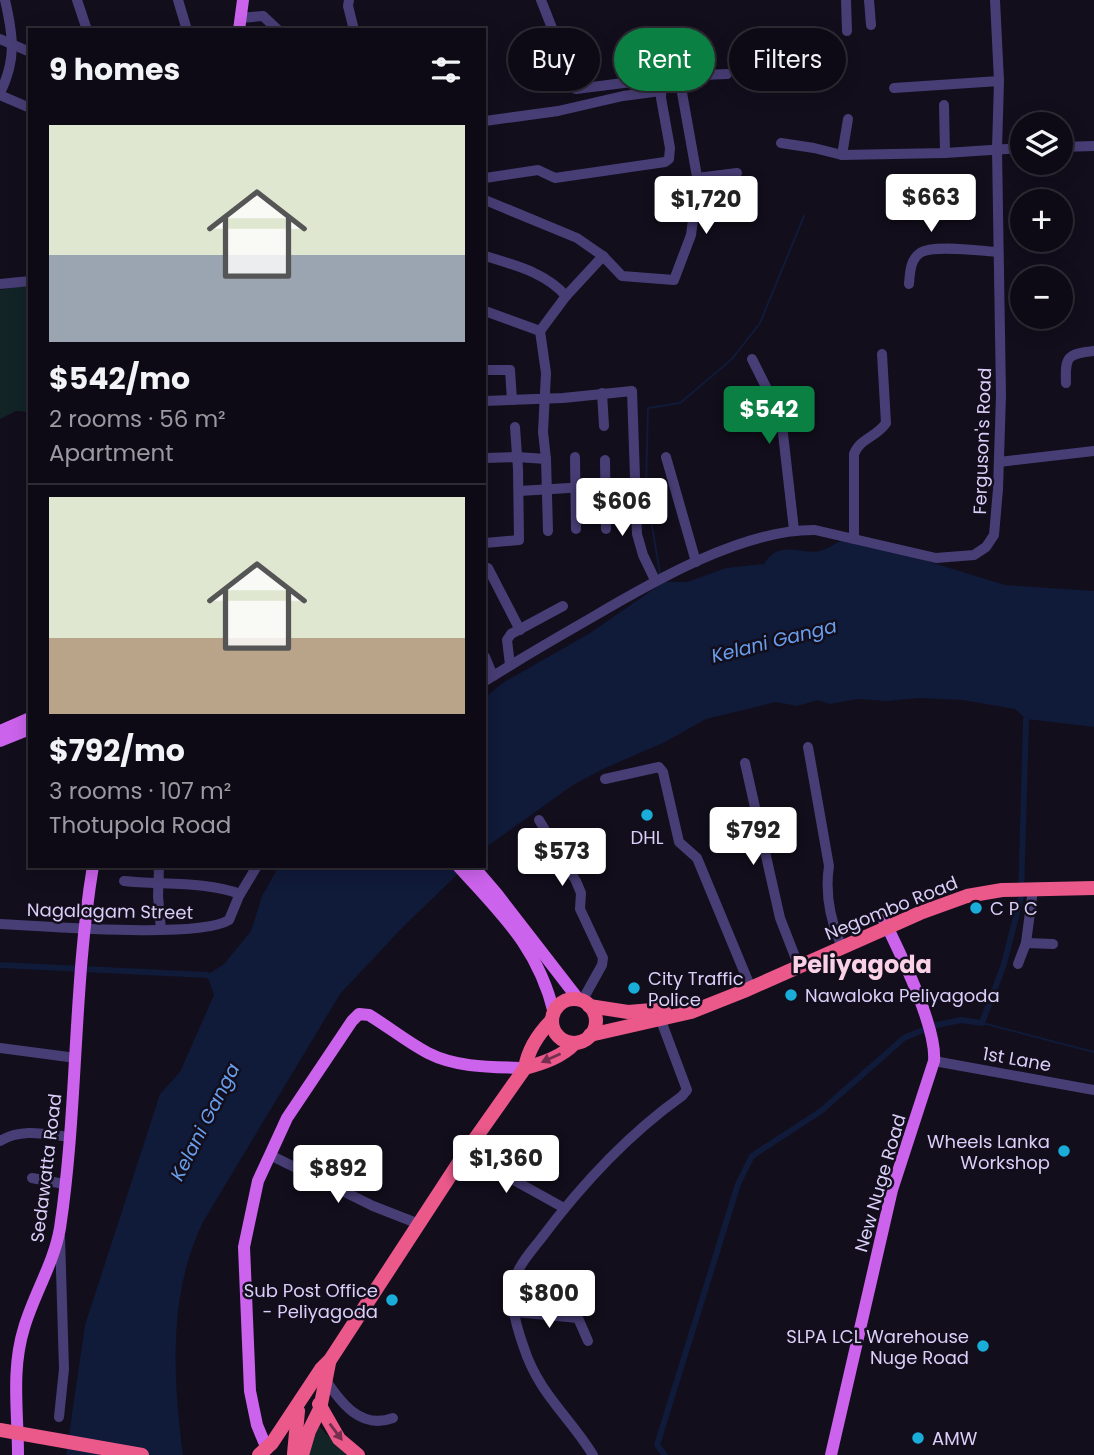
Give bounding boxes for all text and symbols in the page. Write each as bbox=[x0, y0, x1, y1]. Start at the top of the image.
chip: Buy bbox=[508, 28, 600, 91]
chip: Rent bbox=[614, 28, 715, 91]
chip: Filters bbox=[729, 28, 846, 91]
text: 9 homes bbox=[49, 48, 180, 91]
icon: filters bbox=[427, 51, 465, 89]
map controls bbox=[1010, 112, 1073, 329]
button: layers bbox=[1010, 112, 1073, 175]
icon: home bbox=[194, 171, 320, 297]
pin: $663 bbox=[890, 174, 972, 234]
pin: $1,720 bbox=[649, 176, 763, 236]
text: $663 bbox=[902, 181, 960, 213]
text: $1,720 bbox=[671, 183, 741, 215]
button: + bbox=[1010, 189, 1073, 252]
button: − bbox=[1010, 266, 1073, 329]
text: $542/mo bbox=[49, 357, 190, 400]
street label: Ferguson's Road bbox=[967, 367, 997, 515]
pin: $542 bbox=[728, 386, 810, 446]
text: $542 bbox=[740, 393, 798, 425]
text: 2 rooms · 56 m² bbox=[49, 403, 226, 435]
text: Apartment bbox=[49, 437, 174, 469]
pin: $606 bbox=[581, 478, 663, 538]
text: $606 bbox=[592, 485, 652, 517]
icon: home bbox=[194, 543, 320, 669]
water label: Kelani Ganga bbox=[708, 612, 840, 670]
text: $792/mo bbox=[49, 729, 185, 772]
text: 3 rooms · 107 m² bbox=[49, 775, 231, 807]
marker: DHL bbox=[639, 807, 655, 823]
pin: $792 bbox=[712, 808, 794, 867]
text: Thotupola Road bbox=[49, 809, 231, 841]
text: $792 bbox=[726, 814, 780, 846]
place label: DHL bbox=[631, 825, 664, 850]
pin: $573 bbox=[521, 828, 603, 888]
text: $573 bbox=[534, 835, 590, 867]
street label: Negombo Road bbox=[821, 870, 961, 946]
place label: C P C bbox=[990, 896, 1038, 921]
street label: Nagalagam Street bbox=[27, 897, 193, 925]
marker: C P C bbox=[968, 900, 984, 916]
district label: Peliyagoda bbox=[792, 948, 932, 981]
place label: City Traffic Police bbox=[648, 966, 744, 1012]
marker: City Traffic Police bbox=[626, 980, 642, 996]
place label: Nawaloka Peliyagoda bbox=[805, 983, 1000, 1008]
marker: Nawaloka Peliyagoda bbox=[783, 987, 799, 1003]
street label: 1st Lane bbox=[981, 1041, 1053, 1077]
one-way arrow bbox=[541, 1052, 561, 1064]
water label: Kelani Ganga bbox=[164, 1058, 246, 1185]
street label: Sedawatta Road bbox=[24, 1092, 68, 1244]
street label: New Nuge Road bbox=[848, 1111, 912, 1255]
place label: Wheels Lanka Workshop bbox=[927, 1129, 1050, 1175]
pin: $1,360 bbox=[449, 1136, 563, 1195]
text: $1,360 bbox=[469, 1142, 543, 1174]
marker: Wheels Lanka Workshop bbox=[1056, 1143, 1072, 1159]
pin: $892 bbox=[297, 1146, 379, 1205]
text: $892 bbox=[309, 1152, 367, 1184]
pin: $800 bbox=[508, 1270, 590, 1330]
text: $800 bbox=[519, 1277, 579, 1309]
place label: Sub Post Office - Peliyagoda bbox=[244, 1278, 378, 1324]
marker: Sub Post Office - Peliyagoda bbox=[384, 1292, 400, 1308]
place label: SLPA LCL Warehouse Nuge Road bbox=[786, 1324, 969, 1370]
marker: SLPA LCL Warehouse Nuge Road bbox=[975, 1338, 991, 1354]
one-way arrow bbox=[329, 1423, 344, 1441]
place label: AMW bbox=[932, 1426, 978, 1451]
marker: AMW bbox=[910, 1430, 926, 1446]

